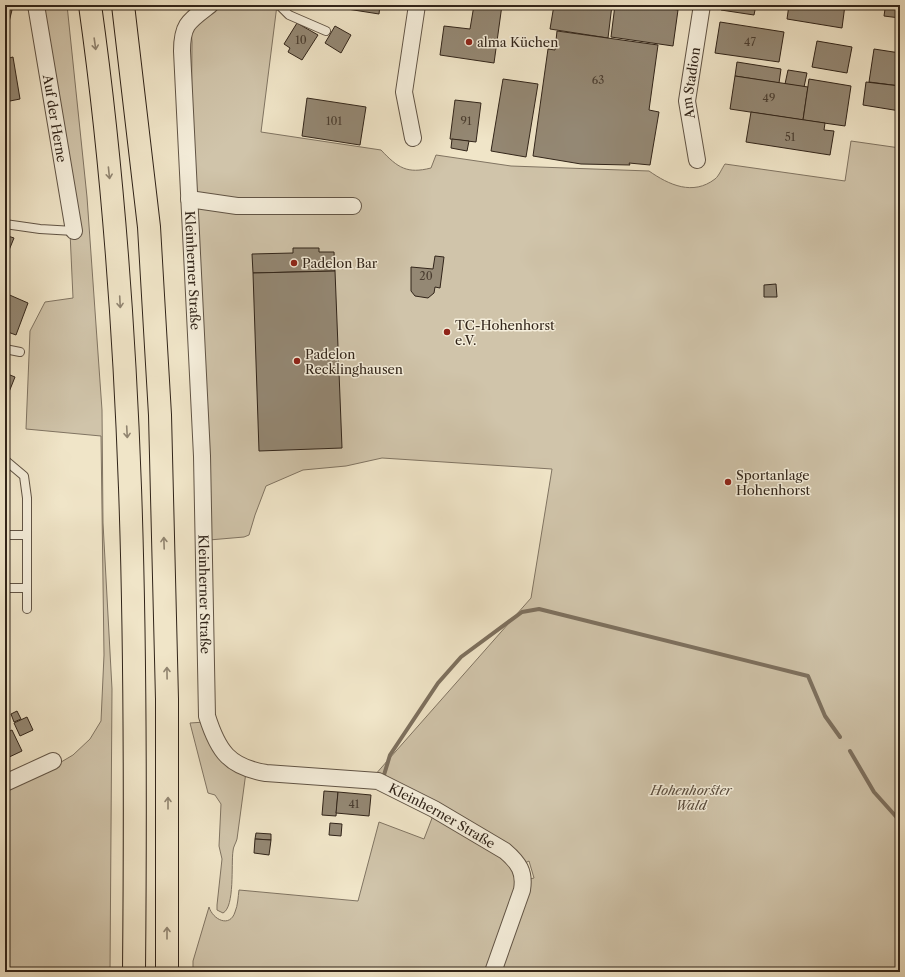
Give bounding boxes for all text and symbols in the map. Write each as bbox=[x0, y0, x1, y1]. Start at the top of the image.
house number: 10 bbox=[295, 33, 307, 47]
place label: alma Küchen bbox=[477, 34, 558, 50]
house number: 47 bbox=[744, 35, 756, 49]
one-way arrow bbox=[91, 37, 99, 50]
marker: alma Küchen bbox=[464, 37, 474, 47]
street label: Am Stadion bbox=[679, 46, 703, 121]
street label: Auf der Herne bbox=[40, 72, 70, 163]
house number: 63 bbox=[592, 73, 604, 87]
house number: 49 bbox=[763, 91, 775, 105]
house number: 101 bbox=[326, 114, 342, 128]
house number: 91 bbox=[460, 114, 472, 128]
house number: 51 bbox=[785, 130, 796, 144]
one-way arrow bbox=[106, 166, 113, 179]
street label: Kleinherner Straße bbox=[182, 210, 204, 331]
place label: Padelon Bar bbox=[302, 255, 378, 271]
marker: Padelon Bar bbox=[289, 258, 299, 268]
house number: 20 bbox=[419, 269, 433, 283]
one-way arrow bbox=[117, 295, 124, 308]
place label: TC-Hohenhorst e.V. bbox=[455, 317, 555, 348]
marker: TC-Hohenhorst e.V. bbox=[442, 327, 452, 337]
place label: Padelon Recklinghausen bbox=[305, 346, 403, 377]
marker: Padelon Recklinghausen bbox=[292, 356, 302, 366]
one-way arrow bbox=[124, 425, 131, 438]
place label: Sportanlage Hohenhorst bbox=[736, 467, 811, 498]
marker: Sportanlage Hohenhorst bbox=[723, 477, 733, 487]
street label: Kleinherner Straße bbox=[196, 534, 214, 654]
one-way arrow bbox=[160, 537, 168, 550]
one-way arrow bbox=[163, 667, 171, 680]
street label: Kleinherner Straße bbox=[386, 780, 498, 851]
park label: Hohenhorster Wald bbox=[649, 782, 733, 813]
one-way arrow bbox=[164, 797, 172, 810]
house number: 41 bbox=[349, 797, 360, 811]
one-way arrow bbox=[163, 927, 171, 940]

